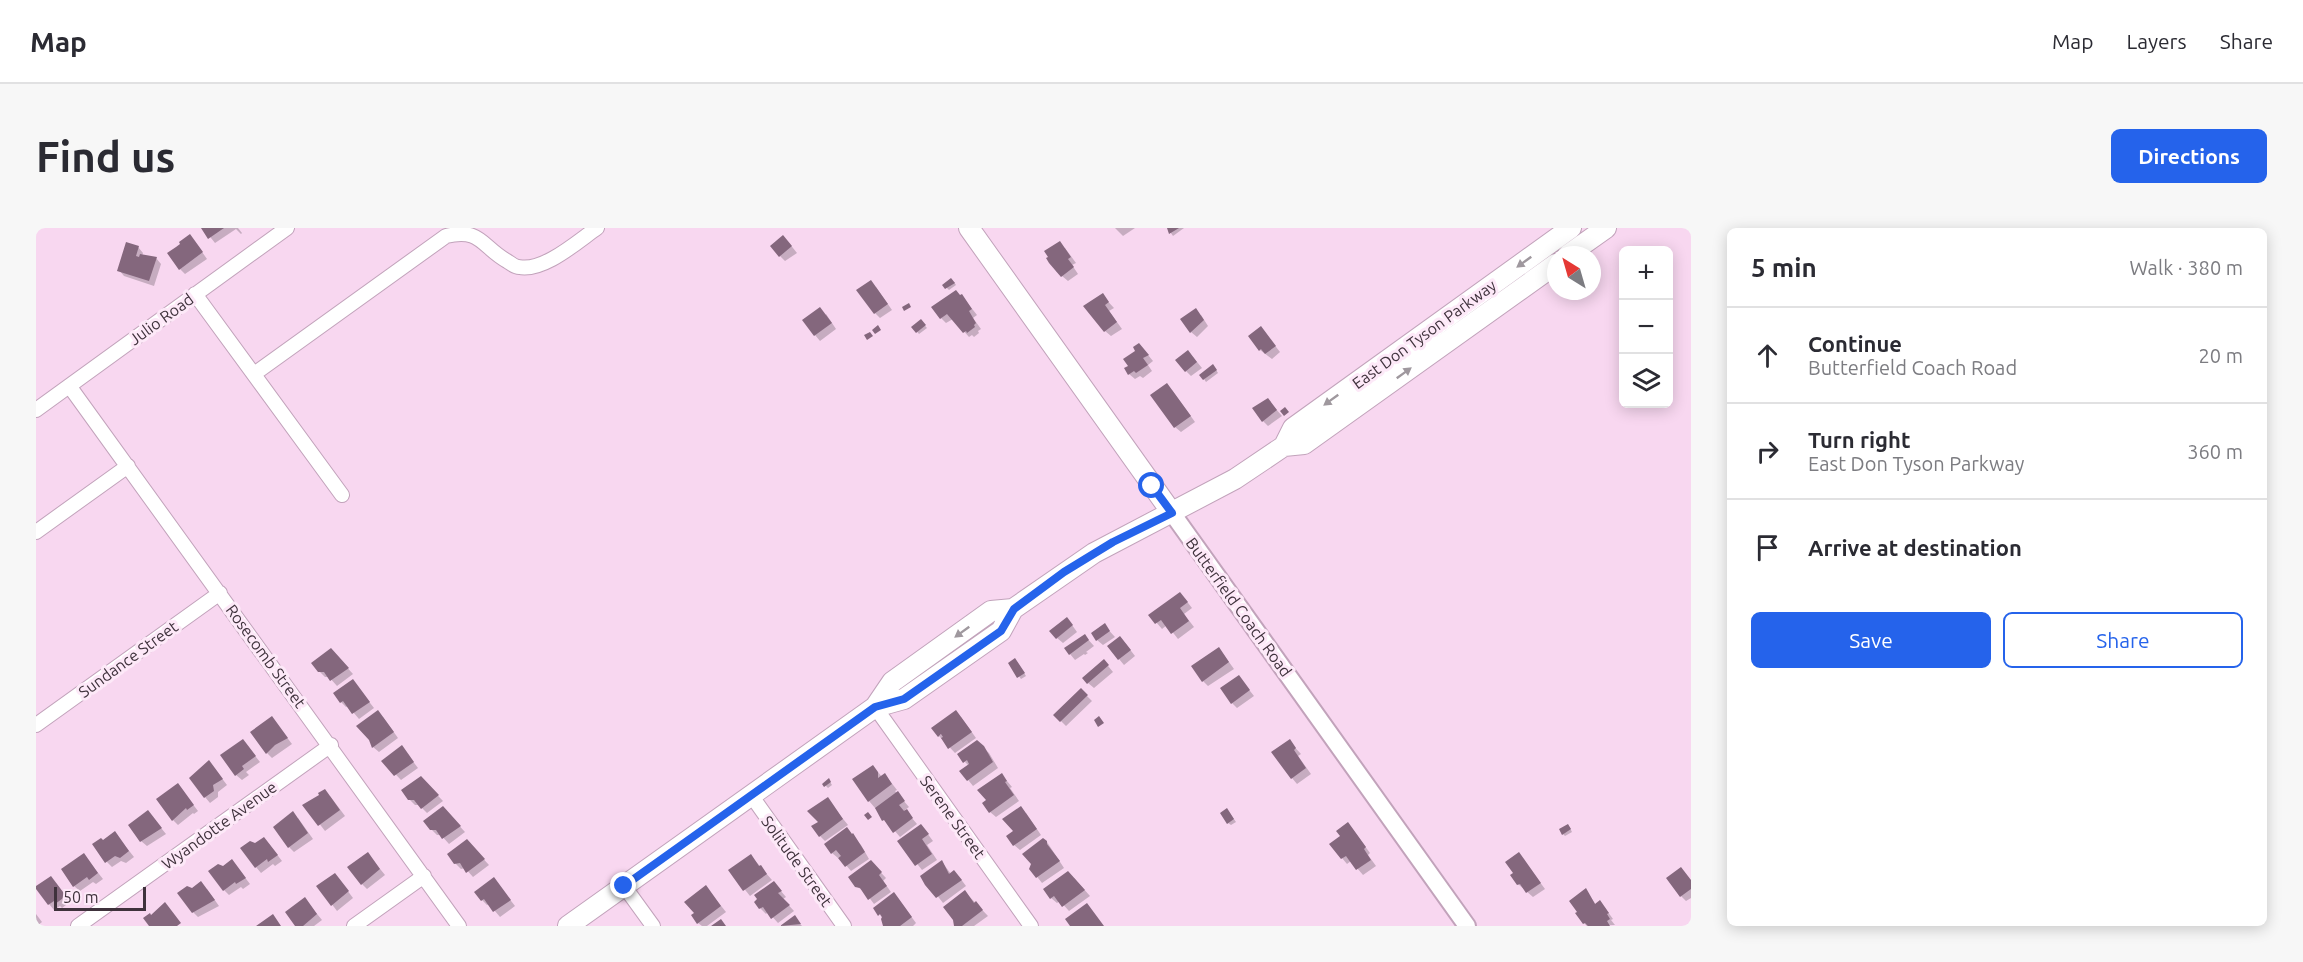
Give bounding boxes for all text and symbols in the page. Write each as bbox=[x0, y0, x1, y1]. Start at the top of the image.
text: Map bbox=[30, 26, 87, 57]
text: Map bbox=[2052, 29, 2093, 53]
text: Layers bbox=[2126, 29, 2187, 53]
text: Share bbox=[2220, 29, 2273, 53]
button: Directions bbox=[2111, 129, 2267, 183]
text: Find us bbox=[36, 133, 175, 180]
north arrow bbox=[1547, 246, 1601, 300]
map controls bbox=[1619, 246, 1673, 408]
button: + bbox=[1619, 246, 1673, 300]
text: 5 min bbox=[1751, 253, 1817, 282]
one-way arrow bbox=[1516, 256, 1532, 268]
text: Walk · 380 m bbox=[2130, 256, 2243, 279]
street label: East Don Tyson Parkway bbox=[1349, 276, 1500, 392]
street label: Julio Road bbox=[125, 290, 197, 348]
button: − bbox=[1619, 300, 1673, 354]
text: Continue bbox=[1808, 331, 1902, 356]
icon: ahead bbox=[1751, 339, 1784, 372]
text: 20 m bbox=[2199, 344, 2243, 367]
button: layers bbox=[1619, 354, 1673, 408]
text: Butterfield Coach Road bbox=[1808, 356, 2017, 379]
one-way arrow bbox=[1396, 367, 1411, 379]
one-way arrow bbox=[1324, 394, 1340, 406]
text: Turn right bbox=[1808, 427, 1910, 452]
icon: right bbox=[1751, 435, 1784, 468]
text: 360 m bbox=[2187, 440, 2243, 463]
text: East Don Tyson Parkway bbox=[1808, 452, 2024, 475]
route start bbox=[1138, 472, 1164, 498]
icon: arrive bbox=[1751, 531, 1784, 564]
street label: Butterfield Coach Road bbox=[1183, 534, 1295, 680]
text: Arrive at destination bbox=[1808, 535, 2022, 560]
street label: Rosecomb Street bbox=[222, 601, 310, 712]
button: Save bbox=[1751, 612, 1991, 668]
button: Share bbox=[2003, 612, 2243, 668]
street label: Sundance Street bbox=[75, 617, 182, 701]
one-way arrow bbox=[954, 625, 969, 637]
street label: Serene Street bbox=[917, 772, 990, 863]
street label: Wyandotte Avenue bbox=[158, 777, 280, 873]
street label: Solitude Street bbox=[758, 812, 836, 910]
route end bbox=[610, 872, 636, 898]
scale bar bbox=[54, 884, 146, 912]
text: 50 m bbox=[63, 888, 99, 906]

